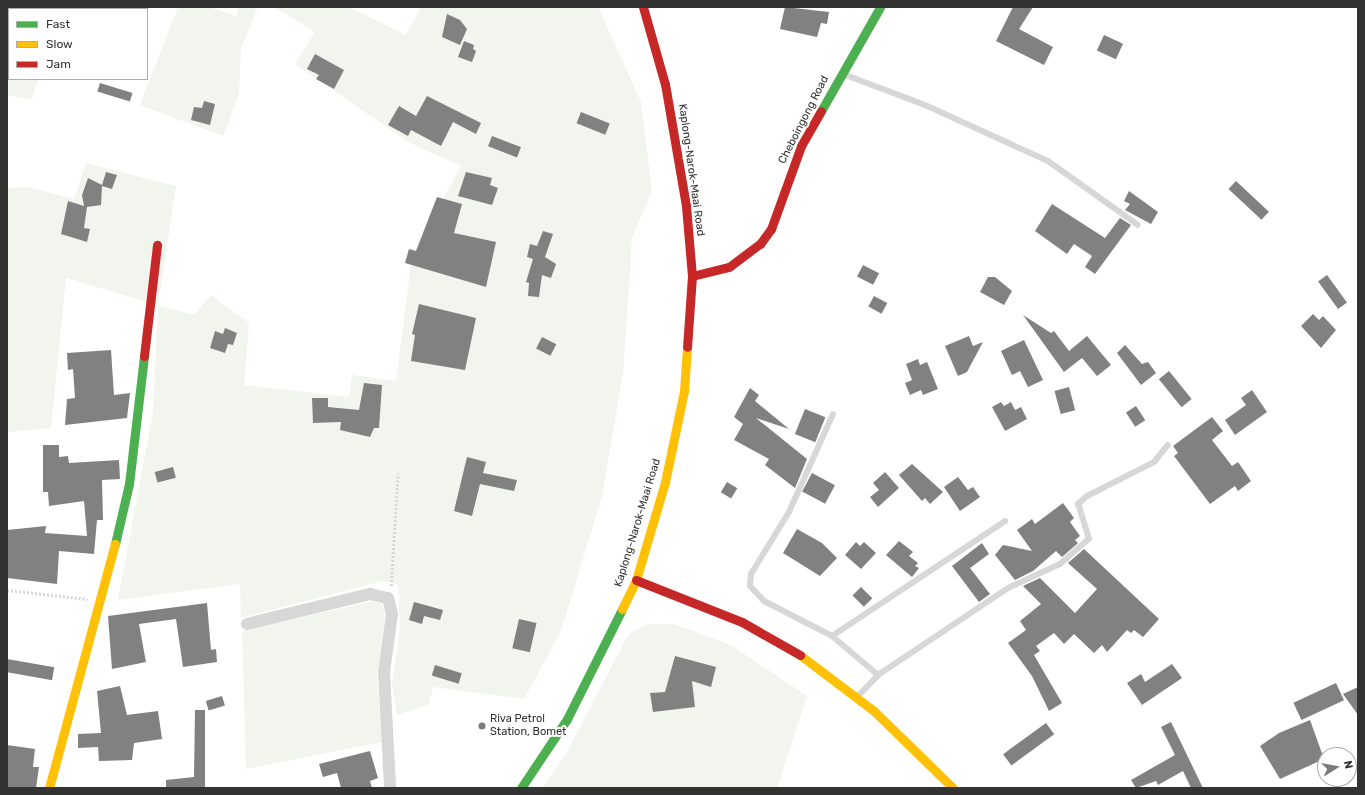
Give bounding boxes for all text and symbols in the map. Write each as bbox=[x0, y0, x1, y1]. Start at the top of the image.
legend bbox=[8, 8, 148, 80]
text: Fast bbox=[46, 17, 70, 31]
text: Slow bbox=[46, 37, 73, 51]
text: Jam bbox=[46, 57, 71, 71]
street label: Cheboingong Road bbox=[776, 74, 832, 166]
street label: Kaplong-Narok-Maai Road bbox=[675, 103, 707, 237]
street label: Kaplong-Narok-Maai Road bbox=[612, 457, 664, 589]
place label: Riva Petrol Station, Bomet bbox=[490, 713, 566, 739]
marker: Riva Petrol Station, Bomet bbox=[477, 721, 487, 731]
north arrow bbox=[1317, 747, 1357, 787]
text: N bbox=[1341, 760, 1355, 770]

